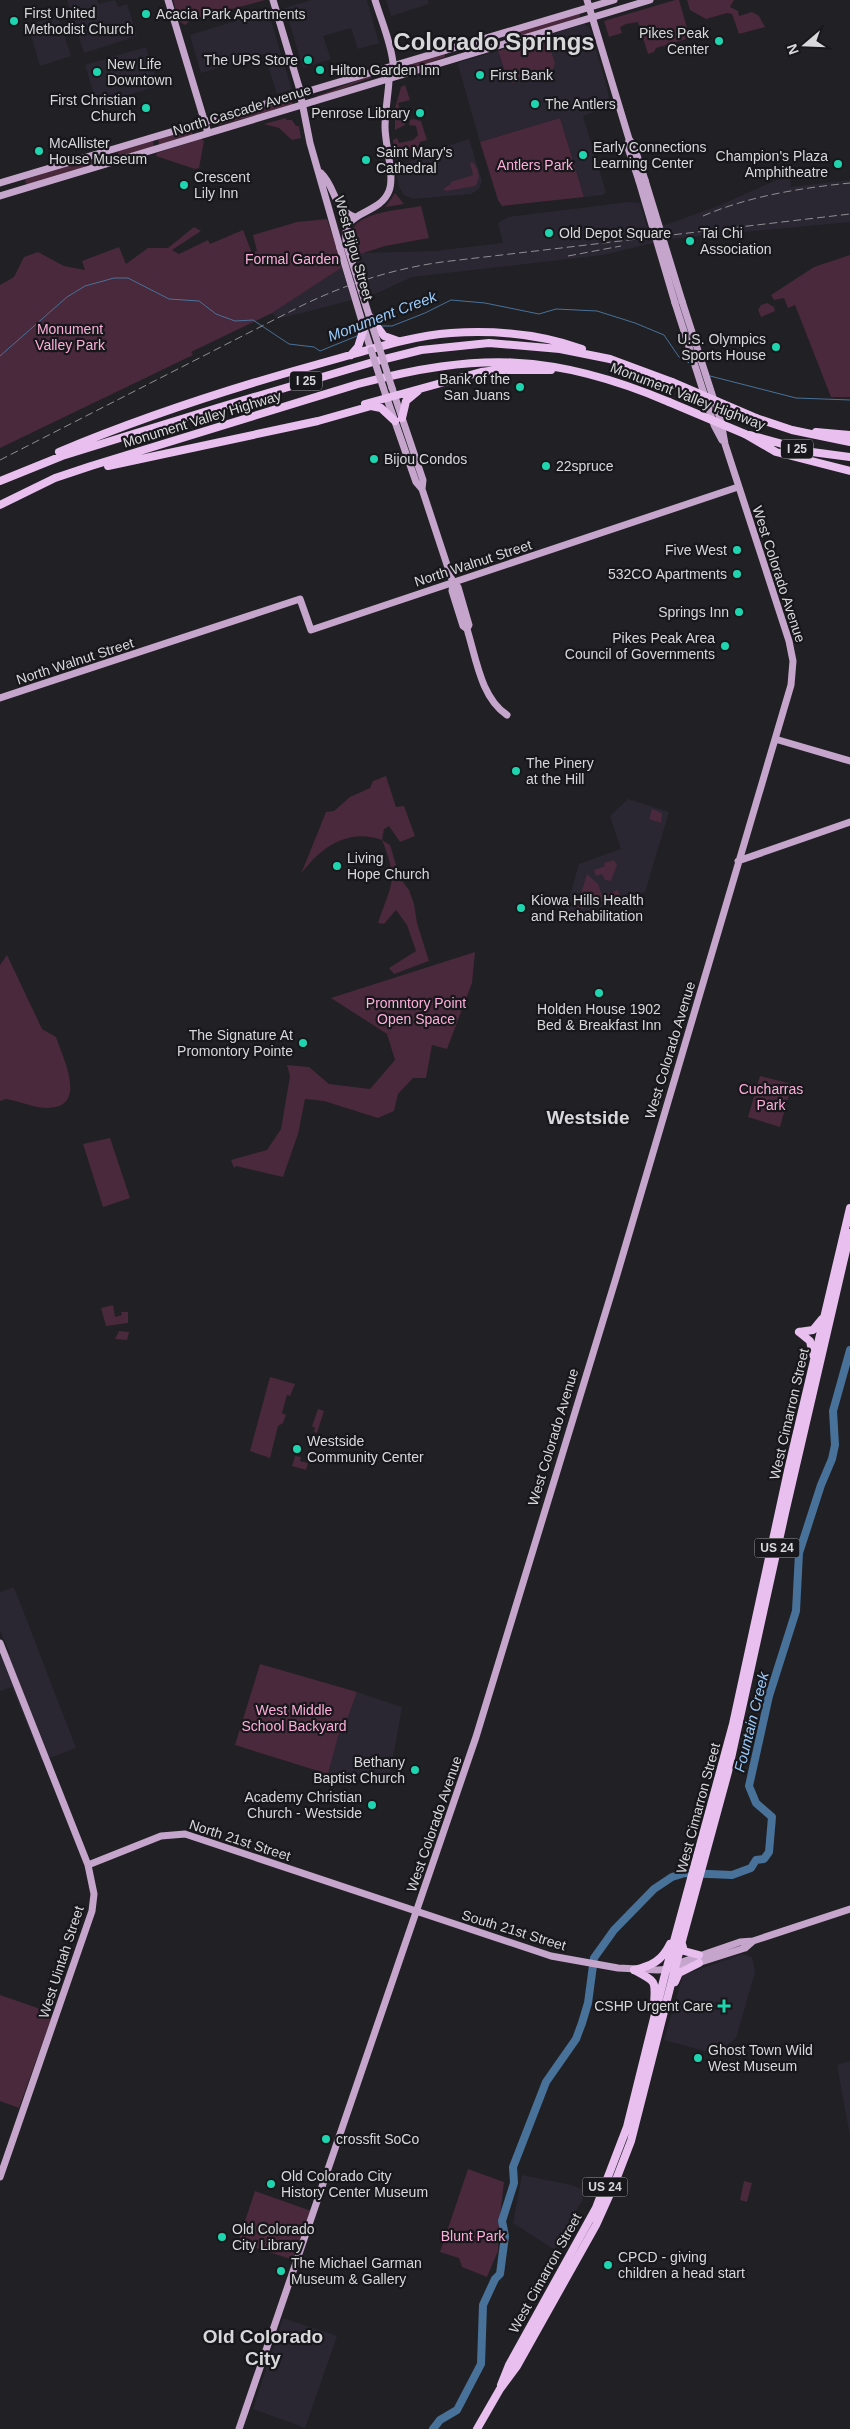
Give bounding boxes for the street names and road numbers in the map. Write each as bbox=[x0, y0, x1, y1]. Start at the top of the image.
street label: North Cascade Avenue bbox=[171, 81, 313, 139]
street label: West Bijou Street bbox=[331, 194, 377, 302]
street label: Monument Valley Highway bbox=[608, 359, 768, 433]
road number: I 25 bbox=[290, 372, 322, 391]
street label: Monument Valley Highway bbox=[121, 387, 283, 451]
road number: I 25 bbox=[781, 439, 813, 458]
street label: West Colorado Avenue bbox=[749, 504, 809, 645]
street label: North Walnut Street bbox=[412, 536, 534, 590]
street label: North Walnut Street bbox=[14, 634, 136, 688]
street label: West Colorado Avenue bbox=[641, 979, 699, 1121]
street label: West Cimarron Street bbox=[766, 1347, 812, 1481]
street label: West Colorado Avenue bbox=[524, 1366, 582, 1508]
road number: US 24 bbox=[754, 1539, 800, 1558]
street label: West Cimarron Street bbox=[673, 1741, 723, 1875]
street label: West Colorado Avenue bbox=[403, 1754, 465, 1894]
street label: North 21st Street bbox=[187, 1816, 293, 1864]
street label: West Uintah Street bbox=[35, 1904, 87, 2020]
street label: South 21st Street bbox=[460, 1907, 568, 1953]
road number: US 24 bbox=[582, 2178, 628, 2196]
street label: West Cimarron Street bbox=[505, 2210, 585, 2336]

